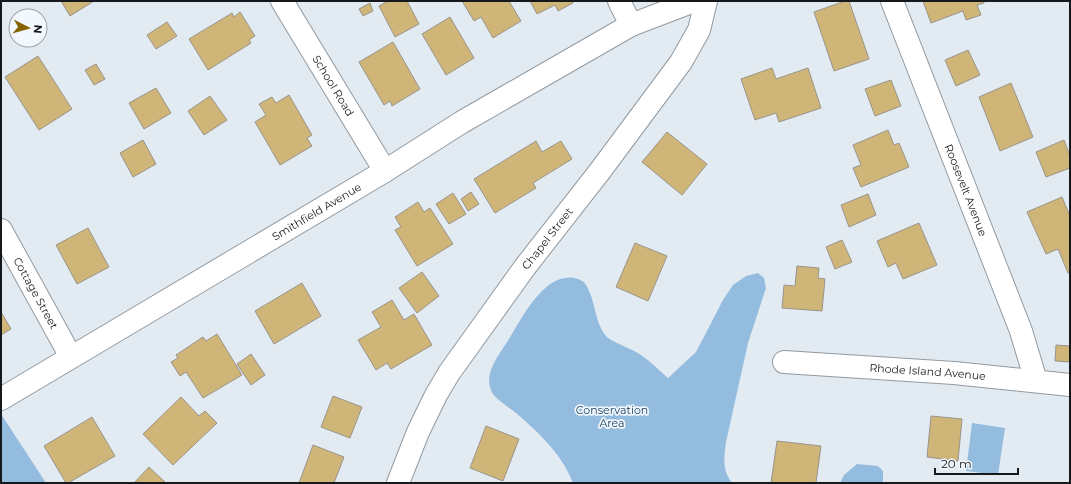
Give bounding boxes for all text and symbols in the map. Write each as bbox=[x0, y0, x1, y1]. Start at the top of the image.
north arrow bbox=[8, 8, 48, 48]
text: N bbox=[31, 24, 45, 34]
street label: School Road bbox=[309, 53, 357, 119]
street label: Roosevelt Avenue bbox=[942, 142, 990, 239]
street label: Smithfield Avenue bbox=[269, 180, 364, 244]
street label: Chapel Street bbox=[519, 204, 576, 272]
street label: Cottage Street bbox=[10, 255, 61, 332]
street label: Rhode Island Avenue bbox=[869, 361, 987, 383]
park label: Conservation Area bbox=[576, 403, 648, 430]
scale bar bbox=[935, 450, 1018, 476]
text: 20 m bbox=[941, 456, 972, 471]

